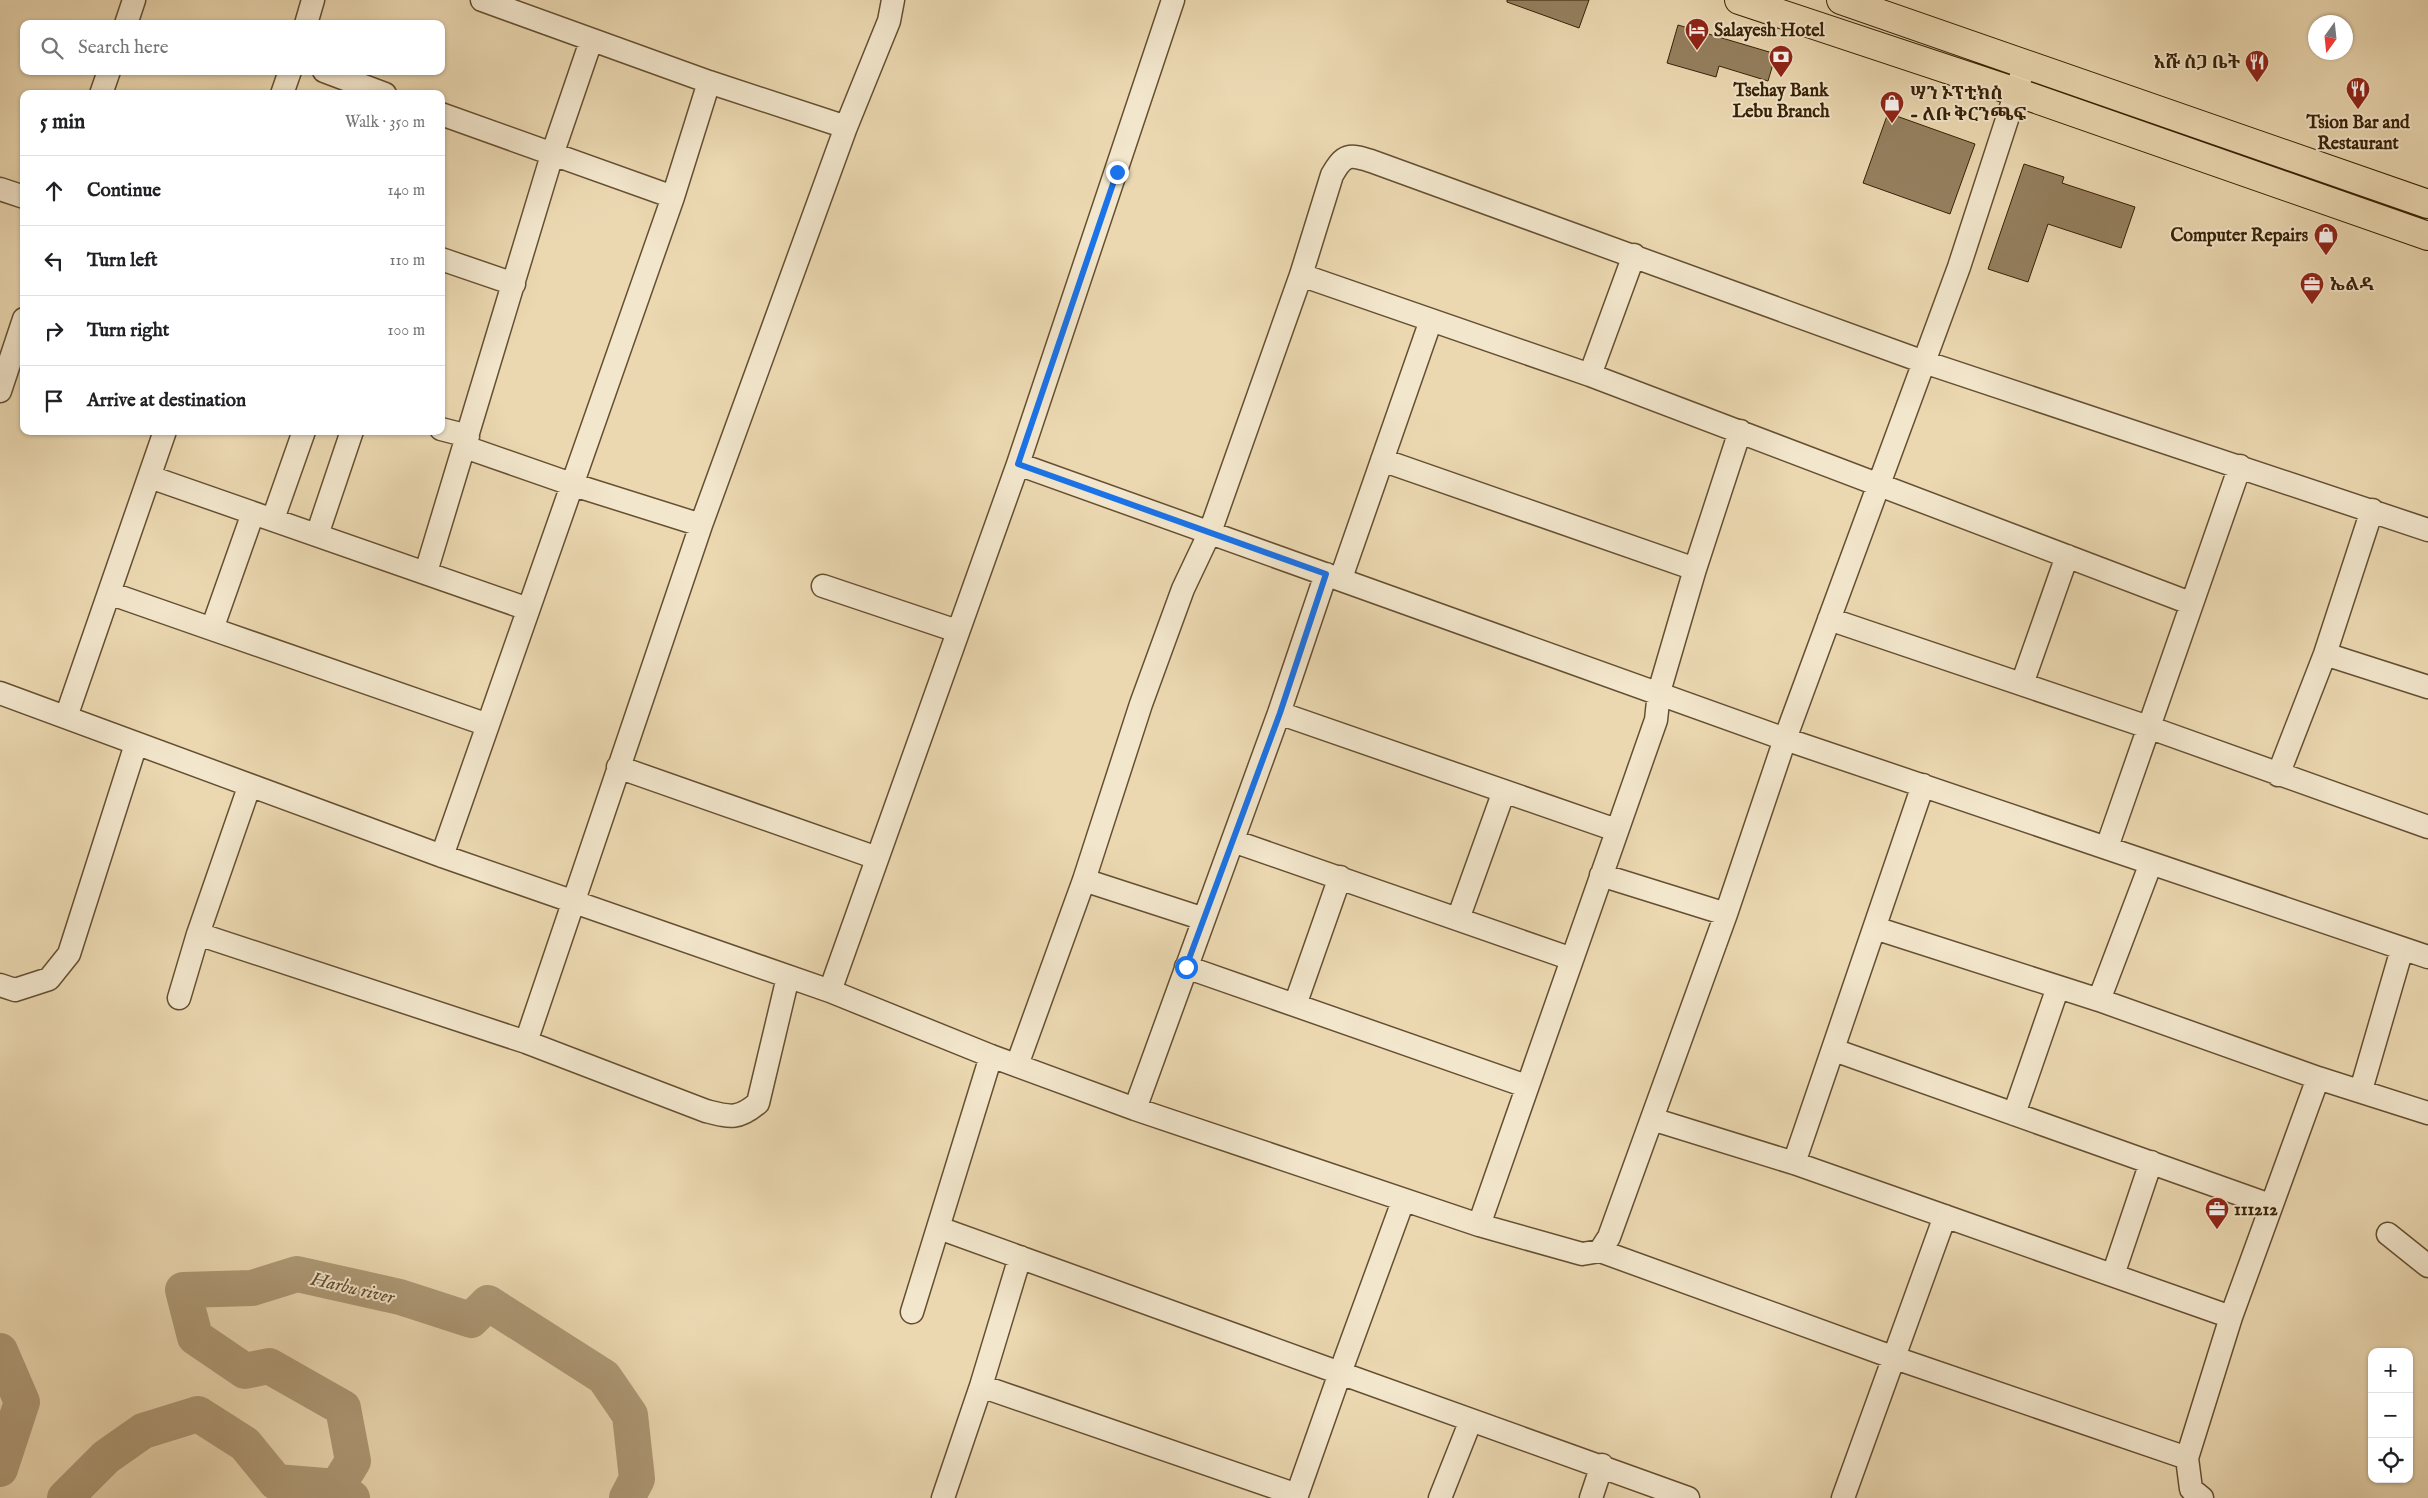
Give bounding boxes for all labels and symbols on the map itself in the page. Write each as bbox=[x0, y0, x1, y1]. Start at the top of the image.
north arrow bbox=[2308, 15, 2353, 60]
hotel icon: Salayesh Hotel bbox=[1684, 17, 1710, 51]
place label: Salayesh Hotel bbox=[1714, 20, 1826, 43]
bank icon: Tsehay Bank Lebu Branch bbox=[1768, 44, 1794, 78]
restaurant icon: አሹ ስጋ ቤት bbox=[2244, 49, 2270, 83]
place label: አሹ ስጋ ቤት bbox=[2154, 52, 2241, 75]
restaurant icon: Tsion Bar and Restaurant bbox=[2345, 76, 2371, 110]
place label: Tsehay Bank Lebu Branch bbox=[1732, 80, 1830, 124]
place label: ሣን ኦፕቲክስ - ለቡ ቅርንጫፍ bbox=[1910, 83, 2027, 127]
shop icon: ሣን ኦፕቲክስ - ለቡ ቅርንጫፍ bbox=[1879, 90, 1905, 124]
place label: Tsion Bar and Restaurant bbox=[2305, 112, 2410, 156]
route end bbox=[1106, 161, 1129, 184]
shop icon: Computer Repairs bbox=[2313, 222, 2339, 256]
place label: Computer Repairs bbox=[2170, 225, 2309, 248]
office icon: ኤልዳ bbox=[2299, 271, 2325, 305]
place label: ኤልዳ bbox=[2330, 274, 2374, 297]
route start bbox=[1175, 956, 1198, 979]
office icon: 111212 bbox=[2204, 1196, 2230, 1230]
place label: 111212 bbox=[2234, 1199, 2278, 1222]
water label: Harbu river bbox=[308, 1267, 398, 1311]

